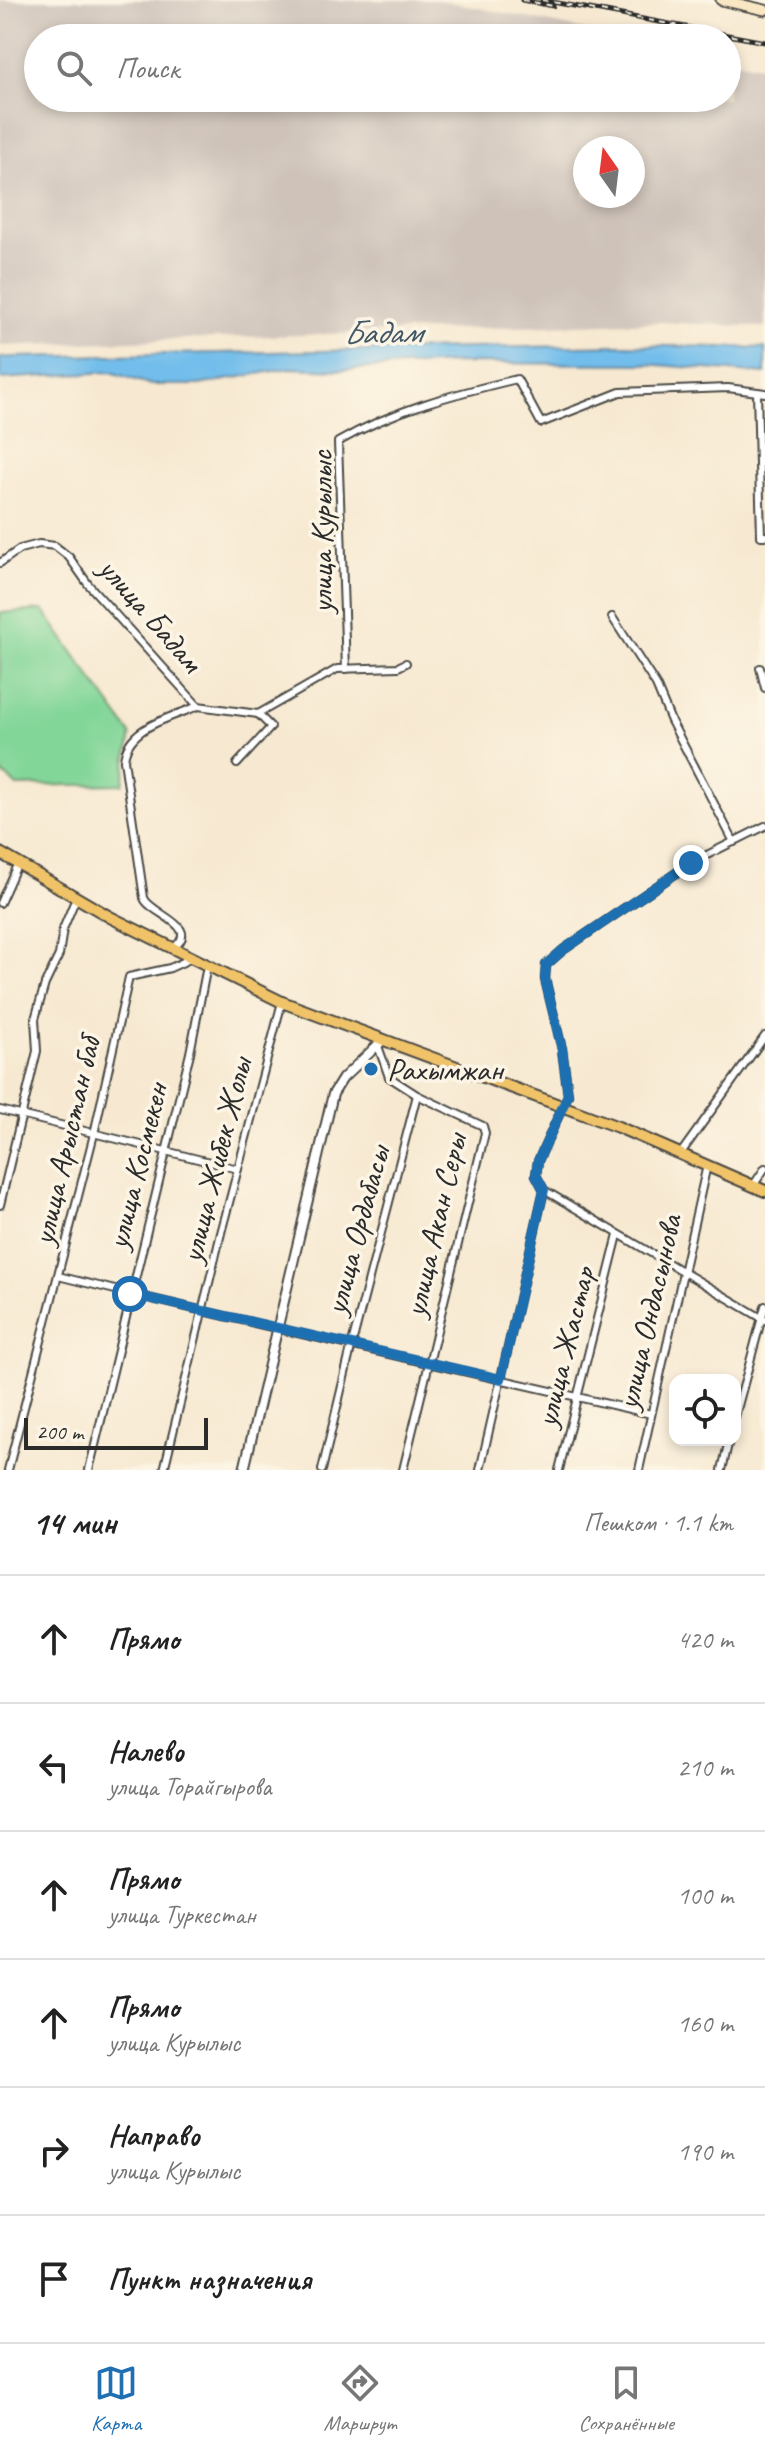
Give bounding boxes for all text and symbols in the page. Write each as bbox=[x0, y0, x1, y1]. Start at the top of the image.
search box bbox=[24, 24, 741, 112]
icon: search bbox=[52, 46, 96, 90]
text: Поиск bbox=[116, 49, 179, 87]
north arrow bbox=[573, 136, 645, 208]
water label: Бадам bbox=[343, 310, 426, 354]
street label: улица Курылыс bbox=[301, 449, 342, 615]
street label: улица Бадам bbox=[88, 547, 213, 682]
route end bbox=[673, 845, 709, 881]
street label: улица Арыстан баб bbox=[22, 1028, 111, 1251]
place label: Рахымжан bbox=[387, 1049, 505, 1090]
street label: улица Жибек Жолы bbox=[170, 1051, 262, 1269]
marker: Рахымжан bbox=[362, 1060, 380, 1078]
street label: улица Космекен bbox=[96, 1076, 178, 1255]
street label: улица Акан Серы bbox=[394, 1128, 476, 1322]
street label: улица Ордабасы bbox=[314, 1139, 400, 1321]
street label: улица Ондасынова bbox=[606, 1209, 692, 1415]
street label: улица Жастар bbox=[525, 1261, 605, 1433]
route start bbox=[112, 1276, 148, 1312]
map controls bbox=[669, 1374, 741, 1446]
button: locate bbox=[669, 1374, 741, 1446]
scale bar bbox=[24, 1414, 208, 1450]
text: 200 m bbox=[36, 1418, 83, 1446]
text: 14 мин bbox=[32, 1501, 116, 1544]
text: Пешком · 1.1 km bbox=[584, 1506, 733, 1539]
icon: ahead bbox=[32, 1617, 76, 1661]
text: Прямо bbox=[108, 1620, 179, 1658]
text: 420 m bbox=[677, 1623, 733, 1656]
text: Налево bbox=[108, 1732, 184, 1770]
icon: left bbox=[32, 1745, 76, 1789]
text: 210 m bbox=[677, 1751, 733, 1784]
text: улица Торайгырова bbox=[108, 1770, 272, 1803]
text: Прямо bbox=[108, 1860, 179, 1898]
icon: ahead bbox=[32, 1873, 76, 1917]
text: 100 m bbox=[677, 1879, 733, 1912]
text: улица Туркестан bbox=[108, 1898, 256, 1931]
text: Прямо bbox=[108, 1988, 179, 2026]
icon: ahead bbox=[32, 2001, 76, 2045]
text: 160 m bbox=[677, 2007, 733, 2040]
text: улица Курылыс bbox=[108, 2026, 240, 2059]
text: Направо bbox=[108, 2116, 200, 2154]
icon: right bbox=[32, 2129, 76, 2173]
text: 190 m bbox=[677, 2135, 733, 2168]
text: улица Курылыс bbox=[108, 2154, 240, 2187]
icon: arrive bbox=[32, 2257, 76, 2301]
text: Пункт назначения bbox=[108, 2260, 311, 2298]
tab: Карта bbox=[91, 2361, 141, 2437]
tab: Маршрут bbox=[324, 2361, 396, 2437]
tab: Сохранённые bbox=[578, 2361, 674, 2437]

